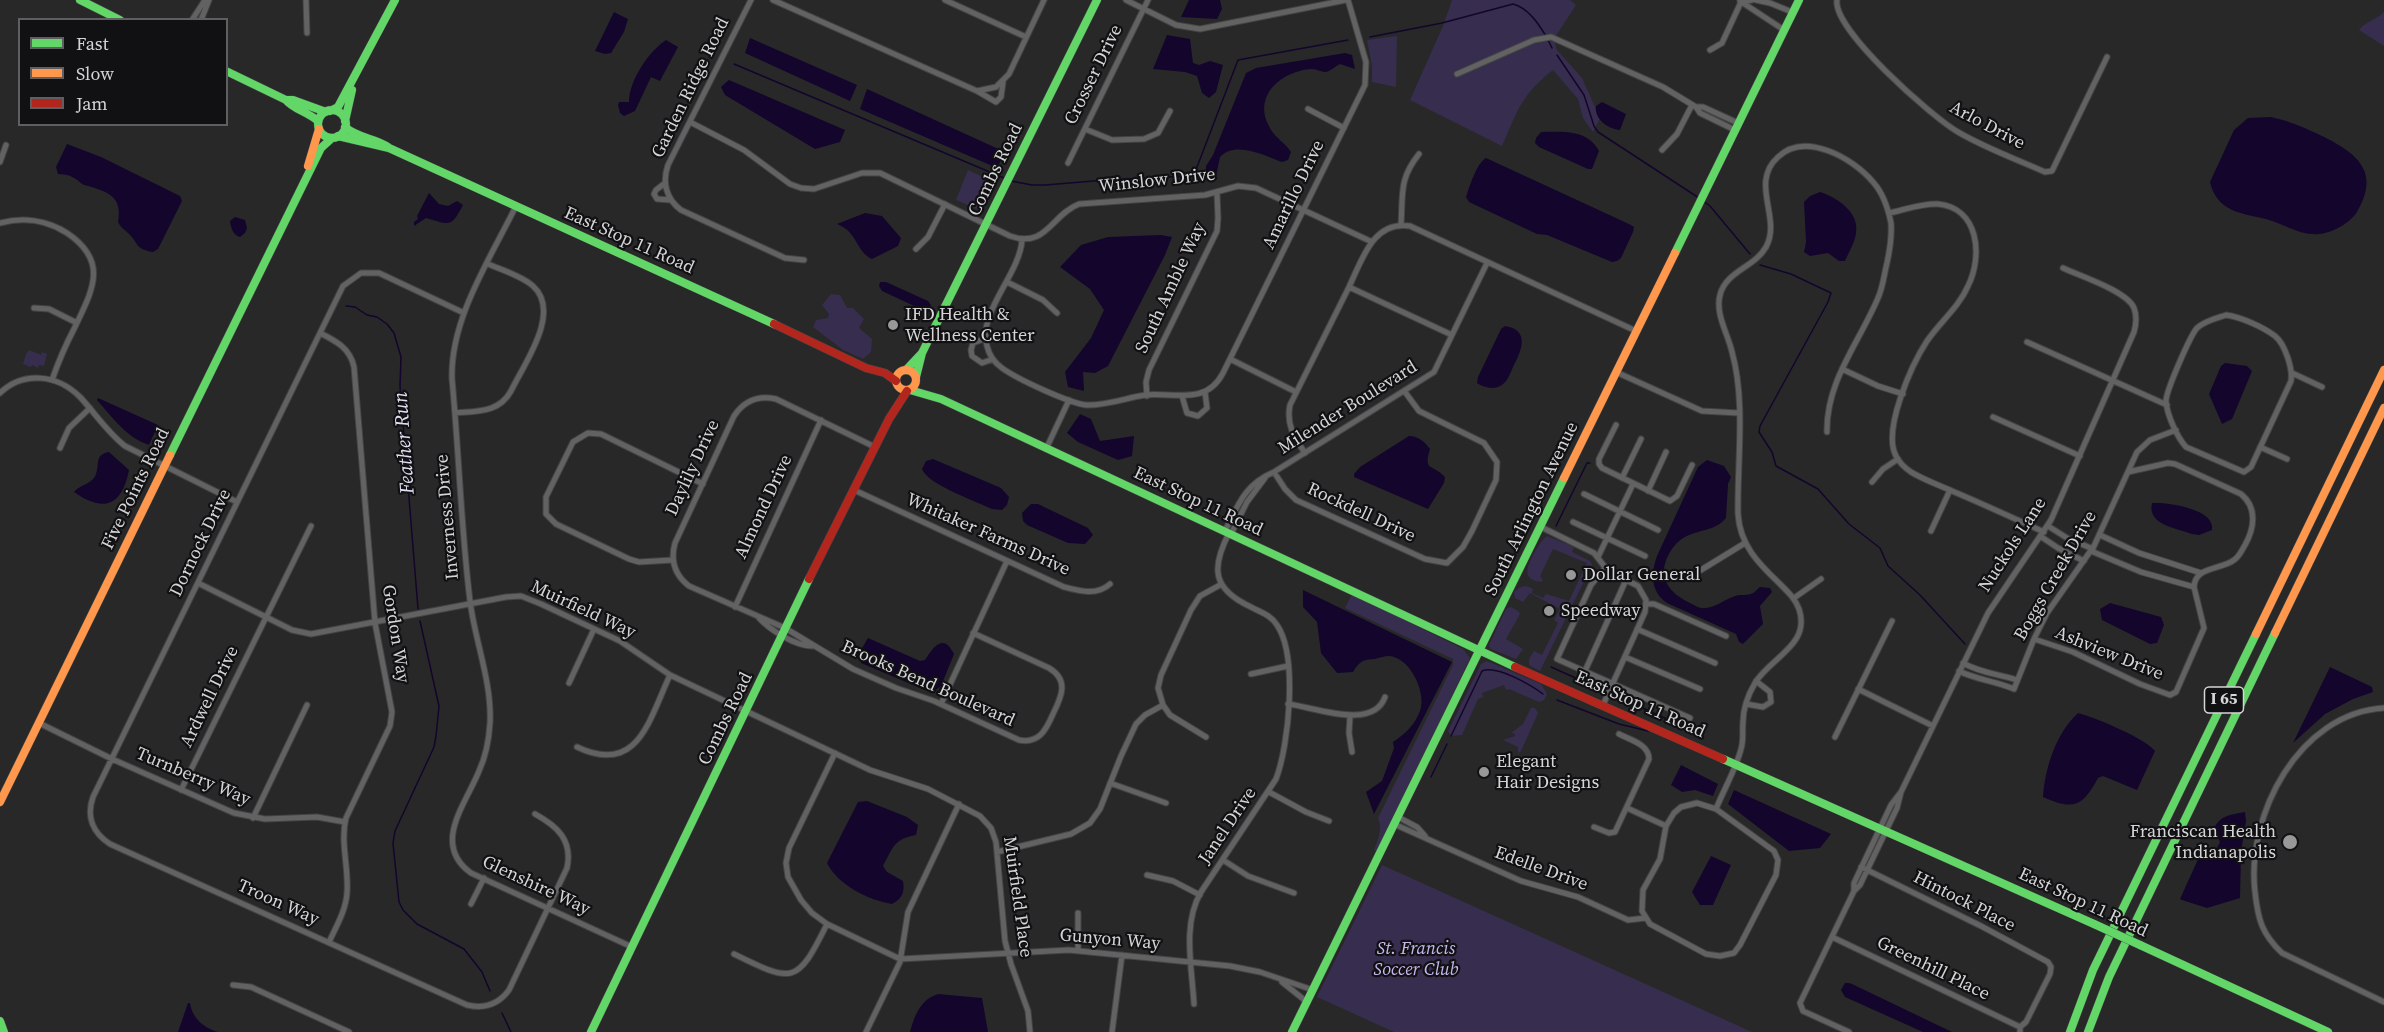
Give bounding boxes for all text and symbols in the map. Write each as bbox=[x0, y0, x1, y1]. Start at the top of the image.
street label: Garden Ridge Road bbox=[648, 14, 734, 162]
legend bbox=[18, 18, 228, 126]
street label: Crosser Drive bbox=[1060, 21, 1128, 129]
text: Fast bbox=[76, 31, 109, 56]
text: Slow bbox=[76, 61, 114, 86]
text: Jam bbox=[76, 91, 108, 116]
street label: Arlo Drive bbox=[1946, 97, 2028, 155]
street label: Combs Road bbox=[964, 120, 1028, 220]
street label: Amarillo Drive bbox=[1258, 137, 1330, 253]
street label: Winslow Drive bbox=[1097, 164, 1217, 198]
street label: East Stop 11 Road bbox=[561, 203, 697, 279]
street label: South Amble Way bbox=[1131, 219, 1211, 357]
place label: IFD Health & Wellness Center bbox=[905, 304, 1035, 346]
marker: IFD Health & Wellness Center bbox=[886, 318, 900, 332]
street label: Milender Boulevard bbox=[1275, 357, 1421, 459]
water label: Feather Run bbox=[389, 391, 421, 495]
street label: Daylily Drive bbox=[661, 417, 725, 519]
street label: South Arlington Avenue bbox=[1481, 419, 1583, 599]
street label: Five Points Road bbox=[97, 425, 175, 553]
street label: Almond Drive bbox=[731, 452, 797, 562]
street label: Inverness Drive bbox=[432, 453, 464, 581]
street label: East Stop 11 Road bbox=[1130, 463, 1266, 541]
street label: Rockdell Drive bbox=[1303, 478, 1419, 548]
street label: Dornock Drive bbox=[166, 486, 236, 600]
street label: Whitaker Farms Drive bbox=[903, 489, 1073, 581]
street label: Nuckols Lane bbox=[1974, 494, 2052, 596]
street label: Boggs Creek Drive bbox=[2010, 507, 2102, 645]
place label: Dollar General bbox=[1583, 564, 1700, 586]
marker: Dollar General bbox=[1564, 568, 1578, 582]
street label: Muirfield Way bbox=[527, 576, 639, 644]
street label: Gordon Way bbox=[377, 583, 413, 685]
place label: Speedway bbox=[1561, 600, 1641, 622]
marker: Speedway bbox=[1542, 604, 1556, 618]
street label: Ashview Drive bbox=[2052, 623, 2166, 685]
street label: Brooks Bend Boulevard bbox=[838, 636, 1018, 732]
street label: Ardwell Drive bbox=[176, 643, 244, 751]
street label: East Stop 11 Road bbox=[1572, 667, 1708, 743]
street label: Combs Road bbox=[694, 669, 758, 769]
road number: I 65 bbox=[2204, 687, 2244, 713]
street label: Turnberry Way bbox=[133, 743, 253, 811]
place label: Elegant Hair Designs bbox=[1496, 751, 1599, 794]
marker: Elegant Hair Designs bbox=[1477, 765, 1491, 779]
street label: Janel Drive bbox=[1194, 783, 1262, 869]
place label: Franciscan Health Indianapolis bbox=[2130, 821, 2276, 864]
marker: Franciscan Health Indianapolis bbox=[2281, 833, 2299, 851]
street label: Muirfield Place bbox=[998, 835, 1036, 959]
street label: Edelle Drive bbox=[1491, 842, 1591, 896]
street label: Glenshire Way bbox=[479, 852, 593, 920]
street label: East Stop 11 Road bbox=[2015, 864, 2151, 942]
street label: Hintock Place bbox=[1909, 867, 2019, 937]
street label: Troon Way bbox=[234, 875, 322, 931]
street label: Gunyon Way bbox=[1059, 925, 1161, 955]
street label: Greenhill Place bbox=[1873, 932, 1993, 1006]
park label: St. Francis Soccer Club bbox=[1374, 938, 1458, 980]

